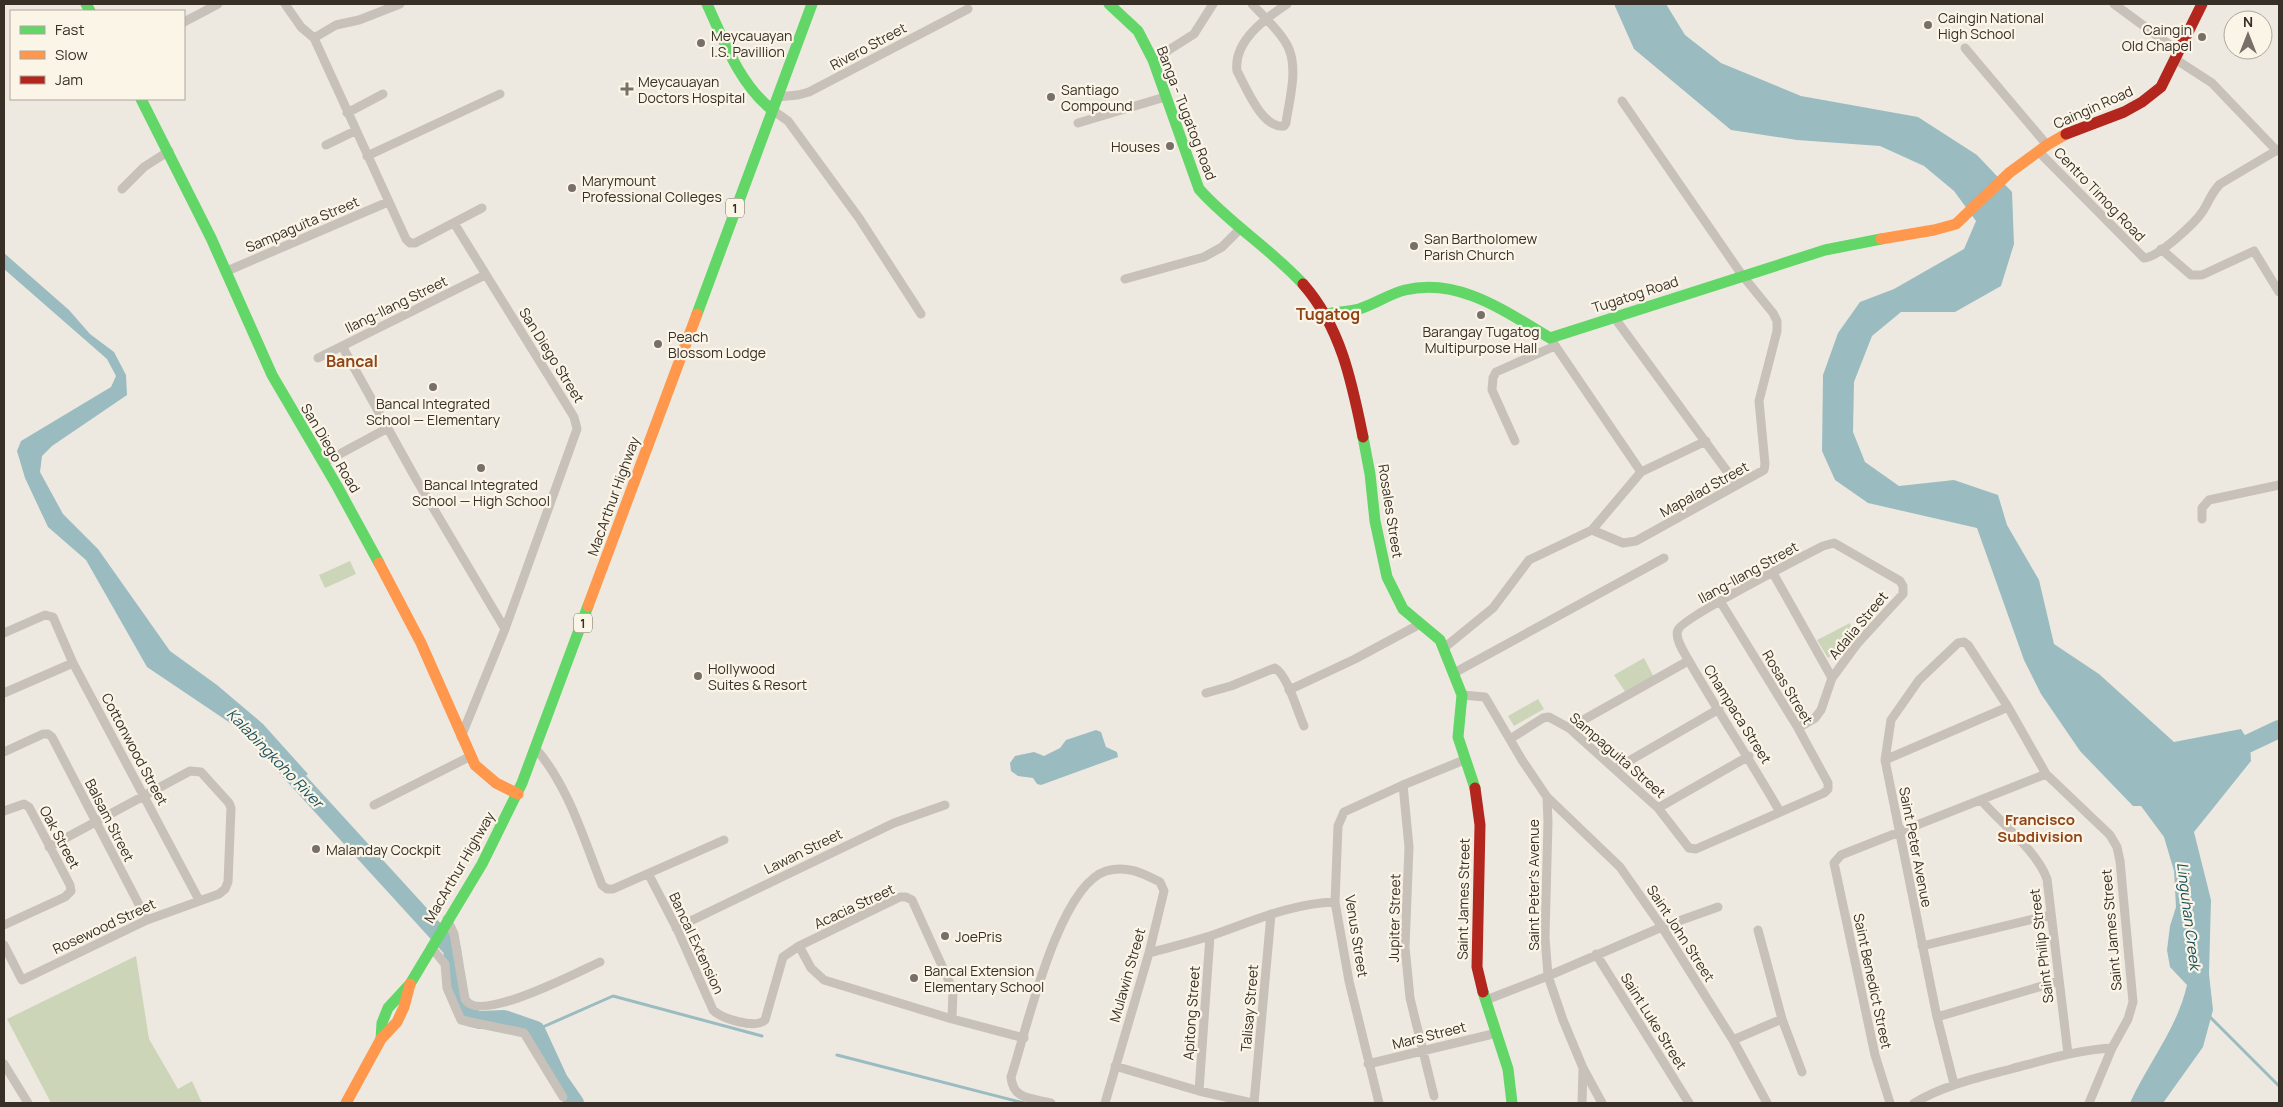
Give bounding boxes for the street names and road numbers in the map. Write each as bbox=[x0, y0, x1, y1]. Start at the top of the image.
street label: Rivero Street bbox=[826, 18, 910, 74]
street label: Banga - Tugatog Road bbox=[1153, 43, 1221, 183]
street label: Caingin Road bbox=[2050, 81, 2136, 133]
street label: Centro Timog Road bbox=[2050, 143, 2150, 245]
street label: Sampaguita Street bbox=[242, 191, 362, 256]
road number: 1 bbox=[726, 198, 744, 218]
street label: Ilang-Ilang Street bbox=[342, 271, 451, 337]
street label: Tugatog Road bbox=[1589, 271, 1681, 317]
street label: San Diego Street bbox=[515, 304, 589, 407]
street label: San Diego Road bbox=[297, 400, 365, 496]
street label: MacArthur Highway bbox=[583, 433, 644, 558]
street label: Mapalad Street bbox=[1656, 457, 1752, 521]
street label: Rosales Street bbox=[1374, 463, 1408, 560]
street label: Ilang-Ilang Street bbox=[1695, 536, 1802, 607]
street label: Adalia Street bbox=[1824, 587, 1892, 663]
road number: 1 bbox=[574, 614, 592, 632]
street label: Rosas Street bbox=[1758, 646, 1818, 728]
street label: Champaca Street bbox=[1700, 661, 1776, 767]
street label: Cottonwood Street bbox=[97, 690, 173, 809]
street label: Sampaguita Street bbox=[1566, 708, 1670, 802]
street label: Balsam Street bbox=[81, 775, 139, 865]
street label: Saint Peter Avenue bbox=[1895, 785, 1937, 909]
street label: Oak Street bbox=[35, 802, 85, 872]
street label: MacArthur Highway bbox=[419, 807, 499, 926]
street label: Saint Peter's Avenue bbox=[1524, 819, 1543, 951]
street label: Lawan Street bbox=[761, 824, 846, 878]
street label: Saint James Street bbox=[1452, 837, 1474, 960]
street label: Saint James Street bbox=[2096, 868, 2126, 992]
street label: Jupiter Street bbox=[1384, 873, 1404, 963]
street label: Acacia Street bbox=[811, 879, 898, 933]
street label: Saint John Street bbox=[1643, 881, 1720, 985]
street label: Saint Philip Street bbox=[2025, 887, 2057, 1004]
street label: Bancal Extension bbox=[665, 889, 729, 997]
street label: Venus Street bbox=[1341, 893, 1373, 979]
street label: Rosewood Street bbox=[49, 894, 159, 958]
street label: Saint Benedict Street bbox=[1849, 911, 1897, 1051]
street label: Mulawin Street bbox=[1104, 925, 1150, 1024]
street label: Talisay Street bbox=[1236, 963, 1262, 1053]
street label: Apitong Street bbox=[1178, 965, 1204, 1061]
street label: Saint Luke Street bbox=[1617, 969, 1692, 1073]
street label: Mars Street bbox=[1390, 1017, 1468, 1053]

